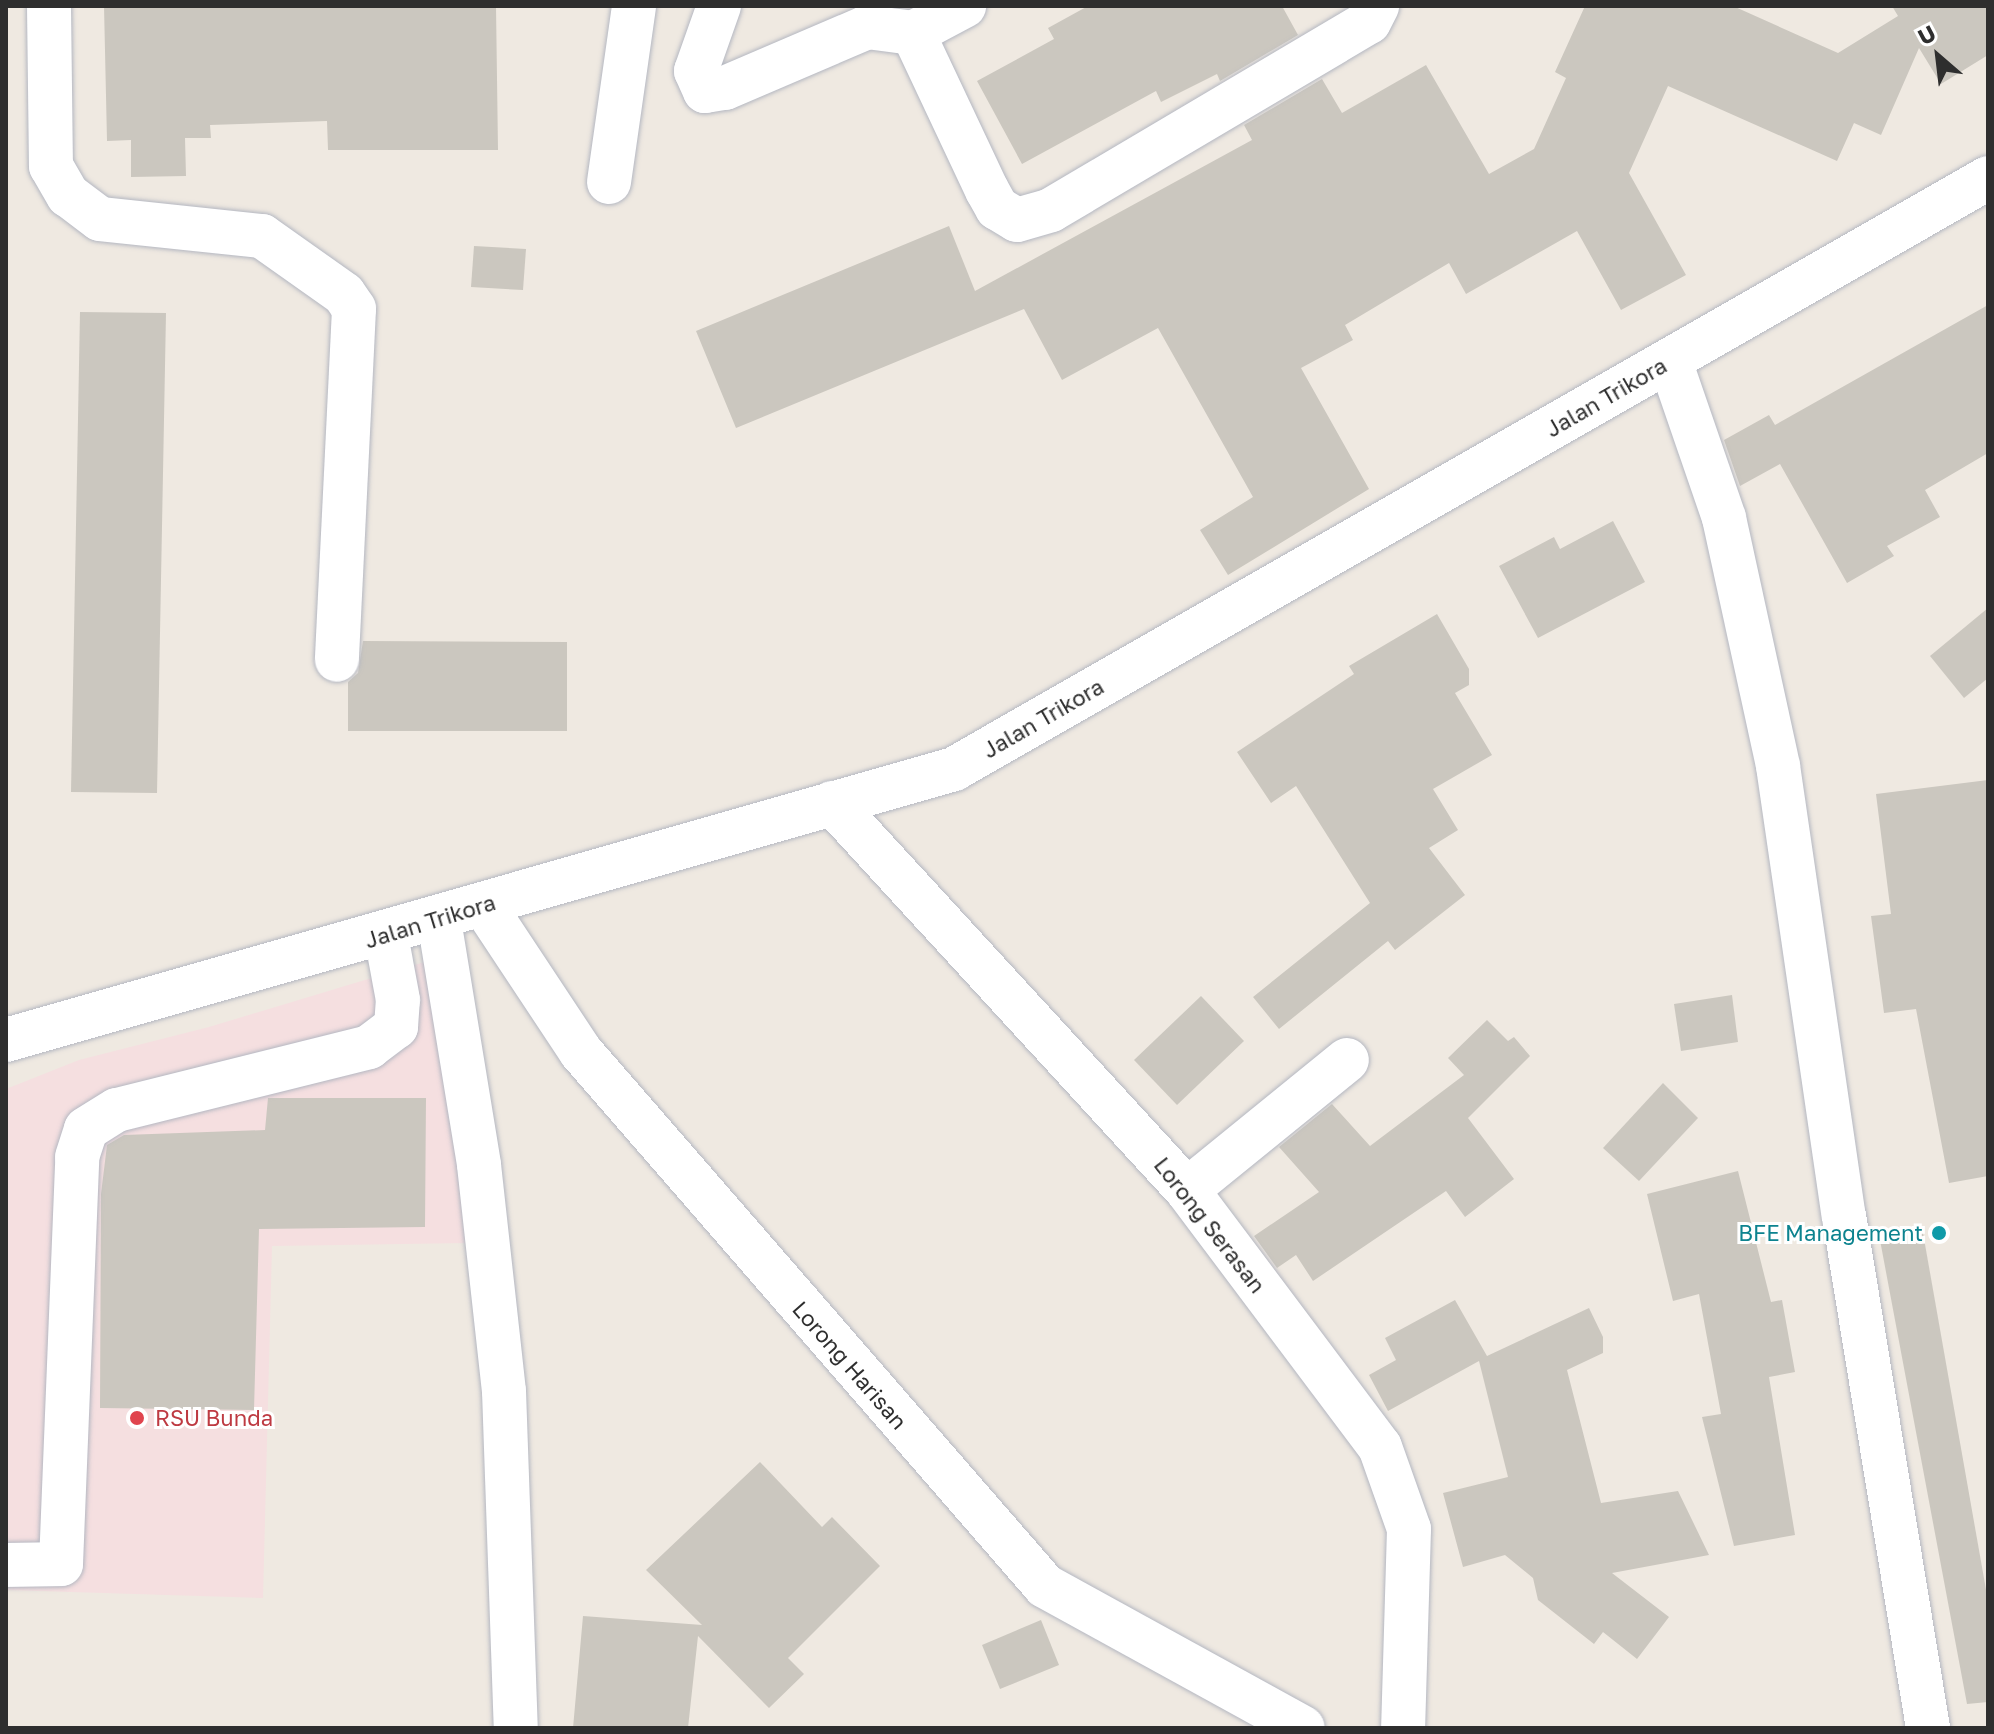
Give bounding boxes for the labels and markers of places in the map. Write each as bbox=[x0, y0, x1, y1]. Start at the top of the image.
place label: BFE Management bbox=[1738, 1220, 1923, 1246]
marker: BFE Management bbox=[1930, 1224, 1948, 1242]
place label: RSU Bunda bbox=[155, 1405, 273, 1431]
marker: RSU Bunda bbox=[126, 1407, 148, 1429]

